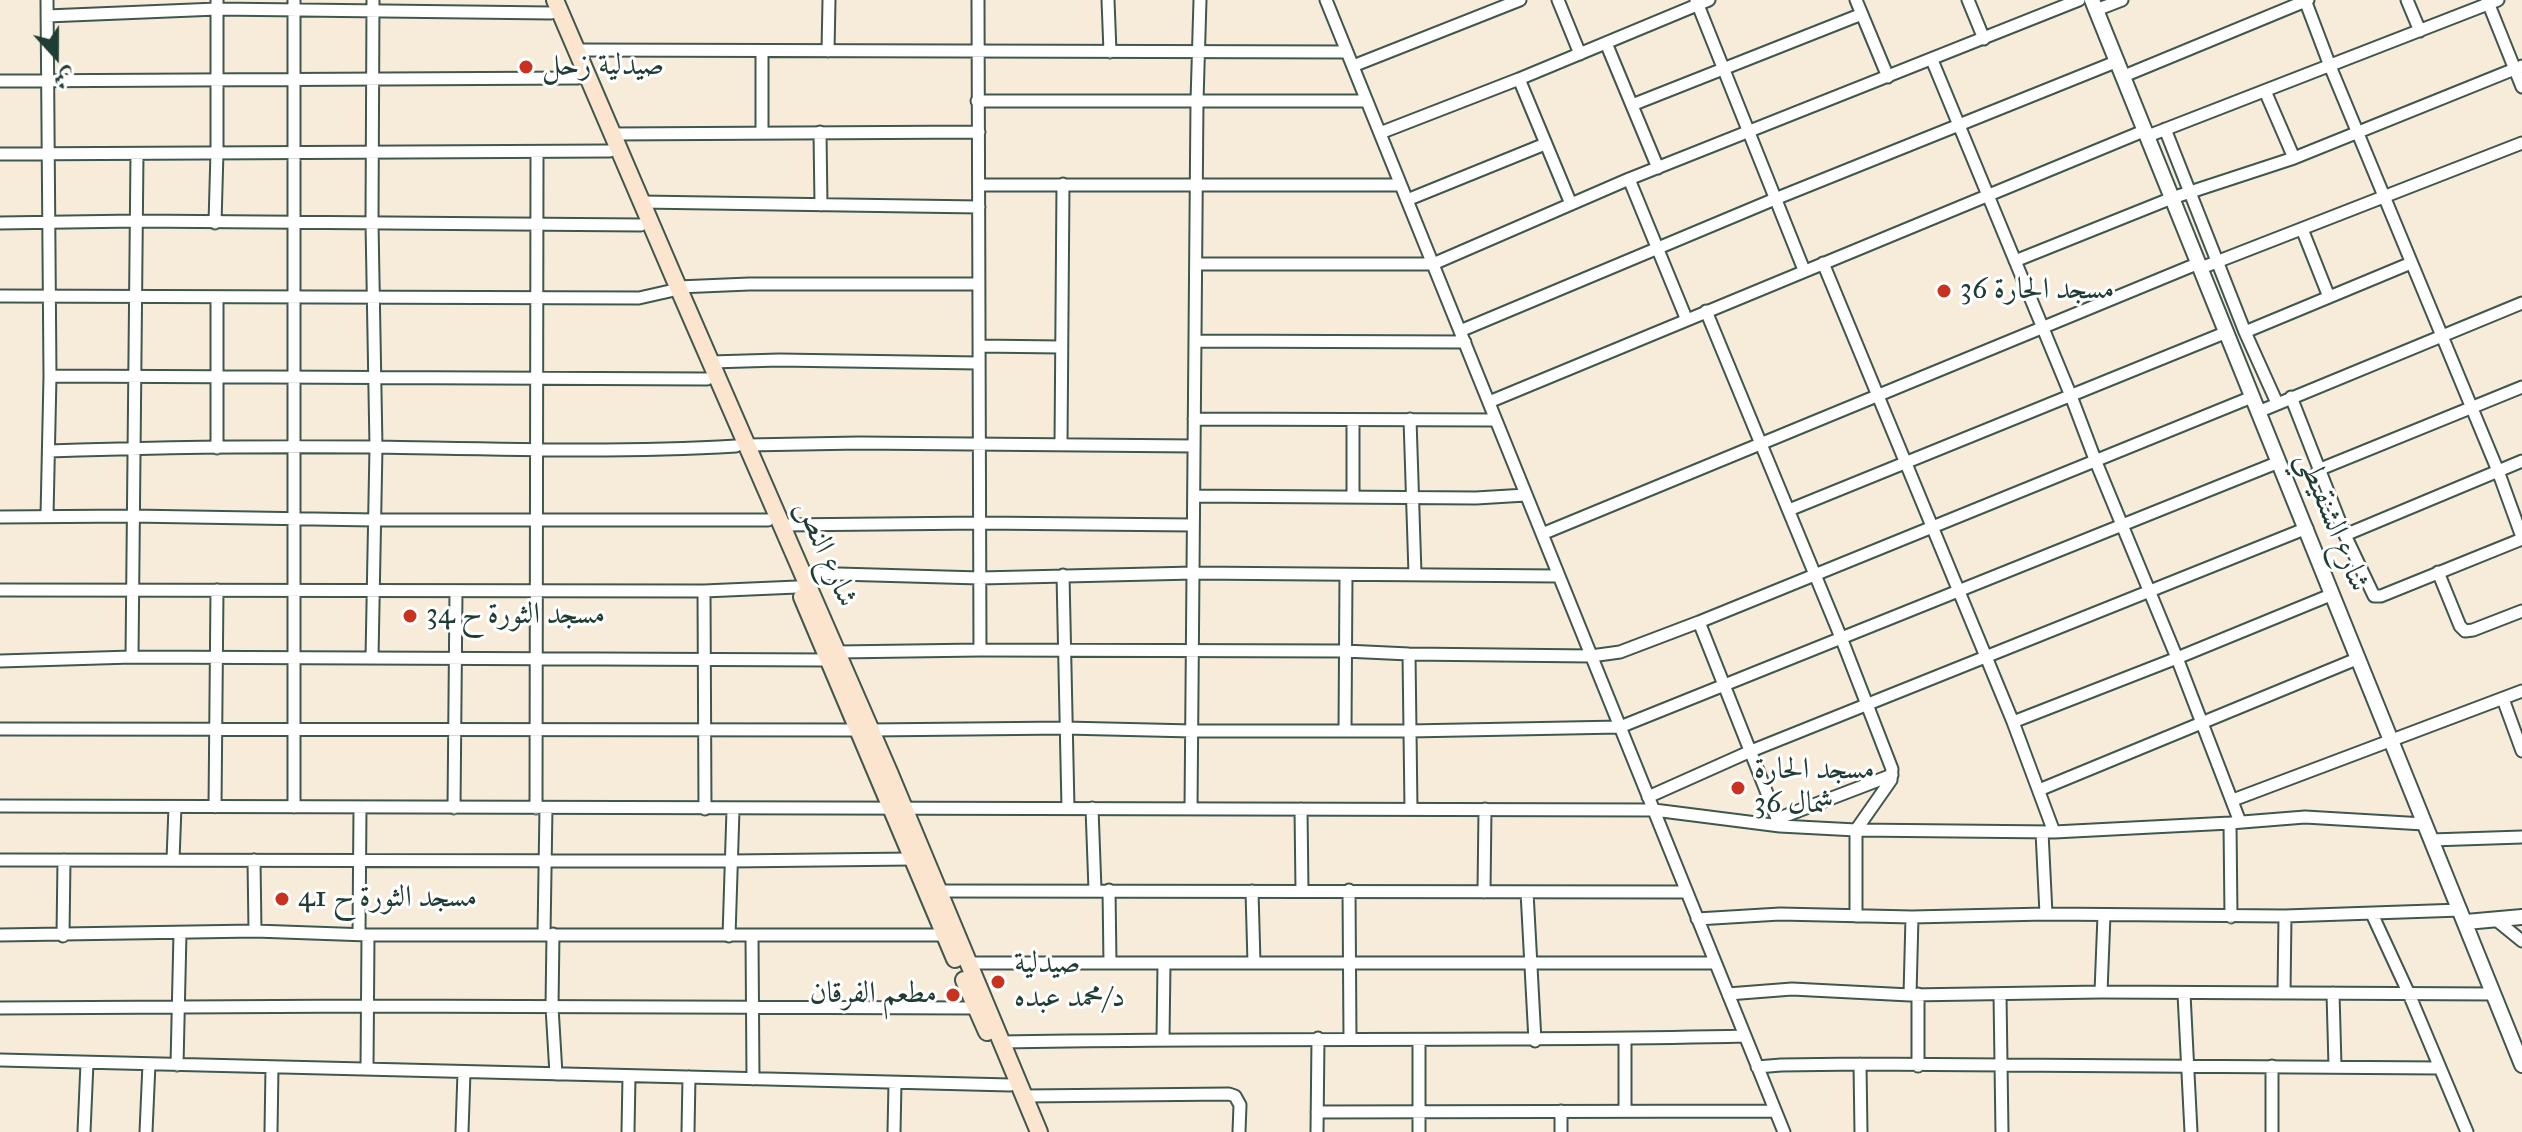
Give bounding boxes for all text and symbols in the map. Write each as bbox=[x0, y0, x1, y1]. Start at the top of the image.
north arrow bbox=[16, 16, 96, 96]
place label: صيدلية زحل bbox=[542, 49, 664, 85]
marker: صيدلية زحل bbox=[517, 58, 535, 76]
text: ش bbox=[50, 62, 80, 95]
place label: مسجد الحارة 36 bbox=[1960, 273, 2115, 309]
marker: مسجد الحارة 36 bbox=[1935, 282, 1953, 300]
street label: شارع الشنقيطي bbox=[2288, 447, 2376, 597]
street label: شارع النص bbox=[786, 495, 864, 613]
place label: مسجد الثورة ح 34 bbox=[426, 598, 605, 634]
marker: مسجد الثورة ح 34 bbox=[401, 607, 419, 625]
place label: مسجد الحارة 36 شمال bbox=[1754, 753, 1875, 824]
marker: مسجد الحارة 36 شمال bbox=[1729, 779, 1747, 797]
place label: مسجد الثورة ح 41 bbox=[298, 881, 477, 917]
marker: مسجد الثورة ح 41 bbox=[273, 890, 291, 908]
place label: صيدلية د/محمد عبده bbox=[1014, 947, 1125, 1018]
marker: صيدلية د/محمد عبده bbox=[989, 973, 1007, 991]
place label: مطعم الفرقان bbox=[809, 977, 937, 1013]
marker: مطعم الفرقان bbox=[944, 986, 962, 1004]

